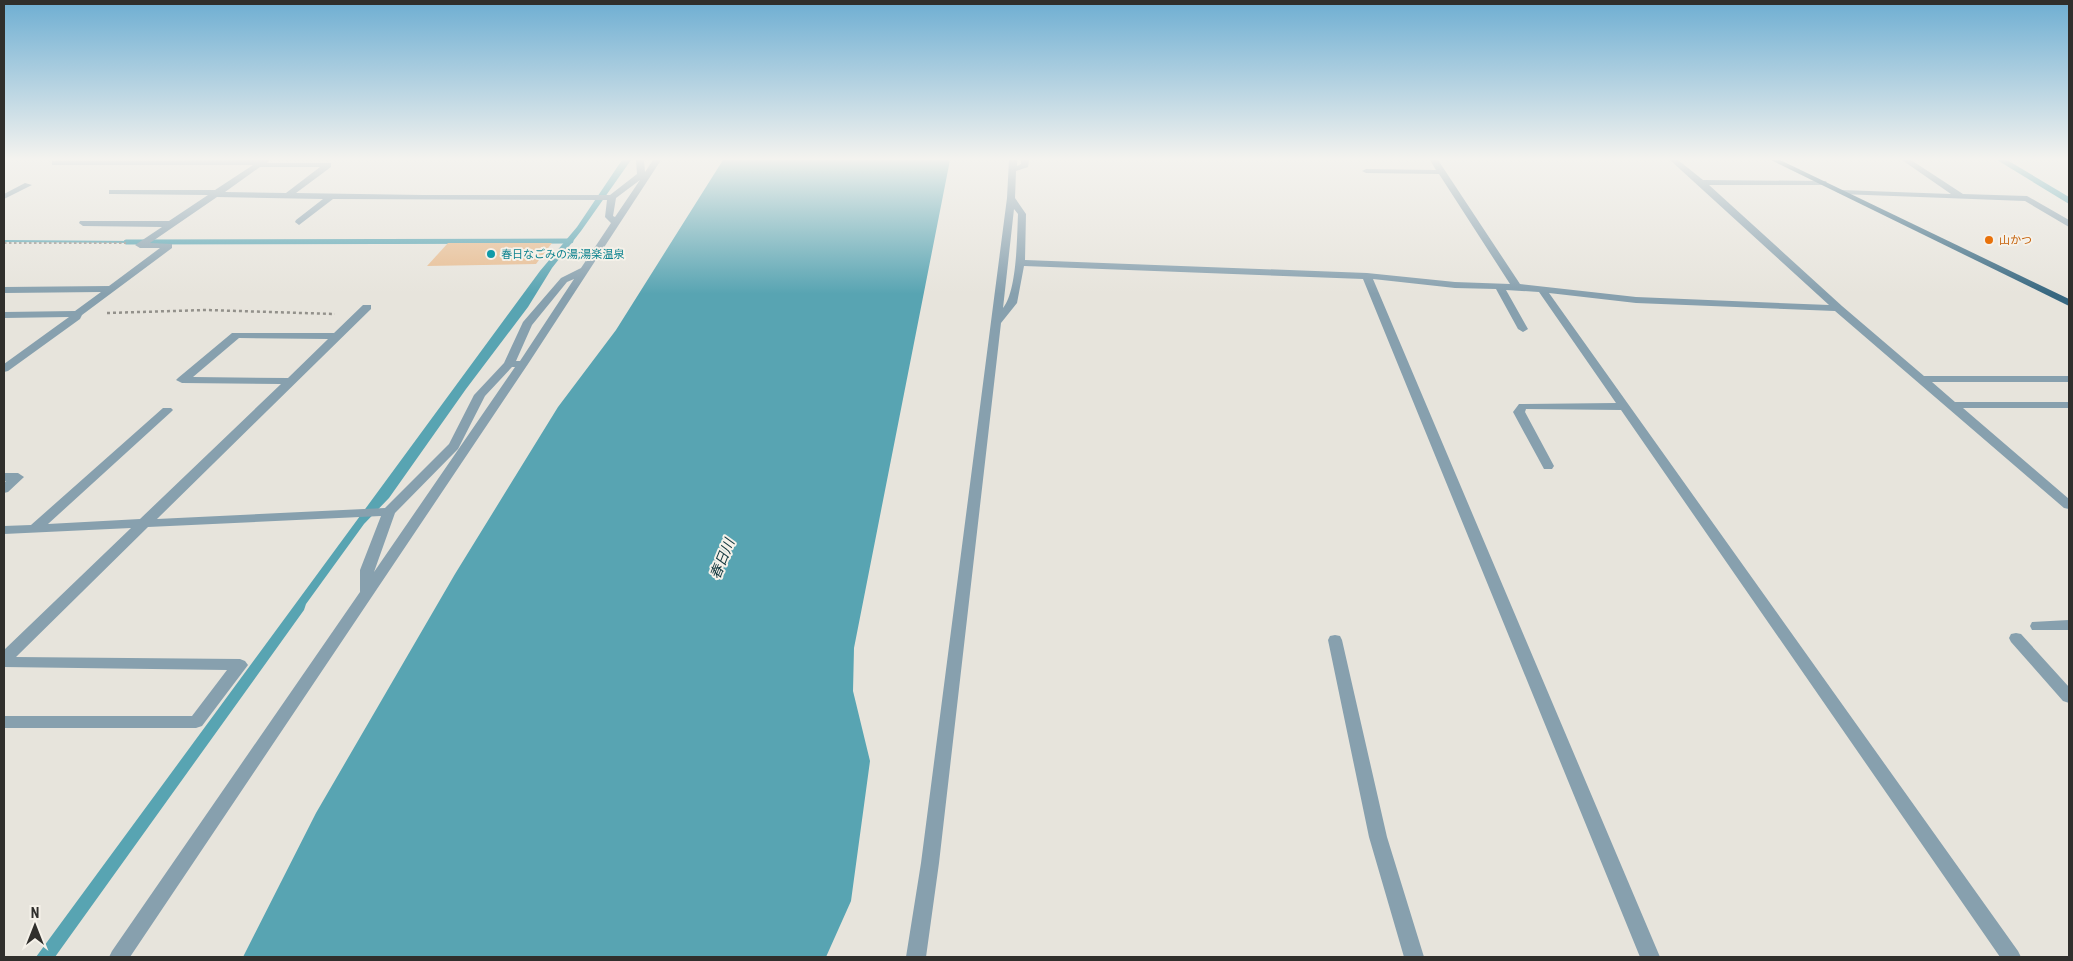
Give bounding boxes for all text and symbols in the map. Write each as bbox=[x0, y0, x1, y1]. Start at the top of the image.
marker: 山かつ bbox=[1983, 234, 1995, 246]
place label: 山かつ bbox=[1999, 234, 2032, 247]
marker: 春日なごみの湯;湯楽温泉 bbox=[485, 248, 497, 260]
place label: 春日なごみの湯;湯楽温泉 bbox=[501, 248, 625, 261]
water label: 春日川 bbox=[707, 535, 738, 581]
north arrow bbox=[10, 901, 60, 951]
text: N bbox=[31, 905, 39, 921]

